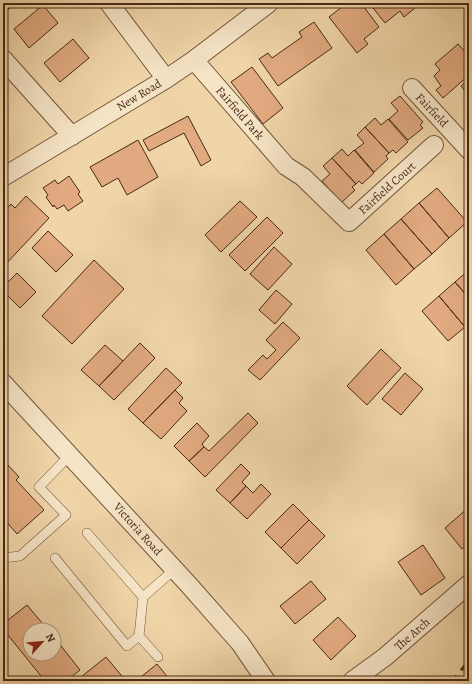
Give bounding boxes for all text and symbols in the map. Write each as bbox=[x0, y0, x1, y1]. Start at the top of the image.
street label: New Road bbox=[114, 75, 165, 115]
street label: Fairfield Park bbox=[212, 83, 268, 143]
street label: Fairfield bbox=[412, 90, 452, 131]
street label: Fairfield Court bbox=[355, 158, 419, 218]
street label: Victoria Road bbox=[109, 498, 166, 559]
street label: The Arch bbox=[391, 614, 434, 654]
north arrow bbox=[22, 622, 62, 662]
text: N bbox=[42, 631, 59, 645]

